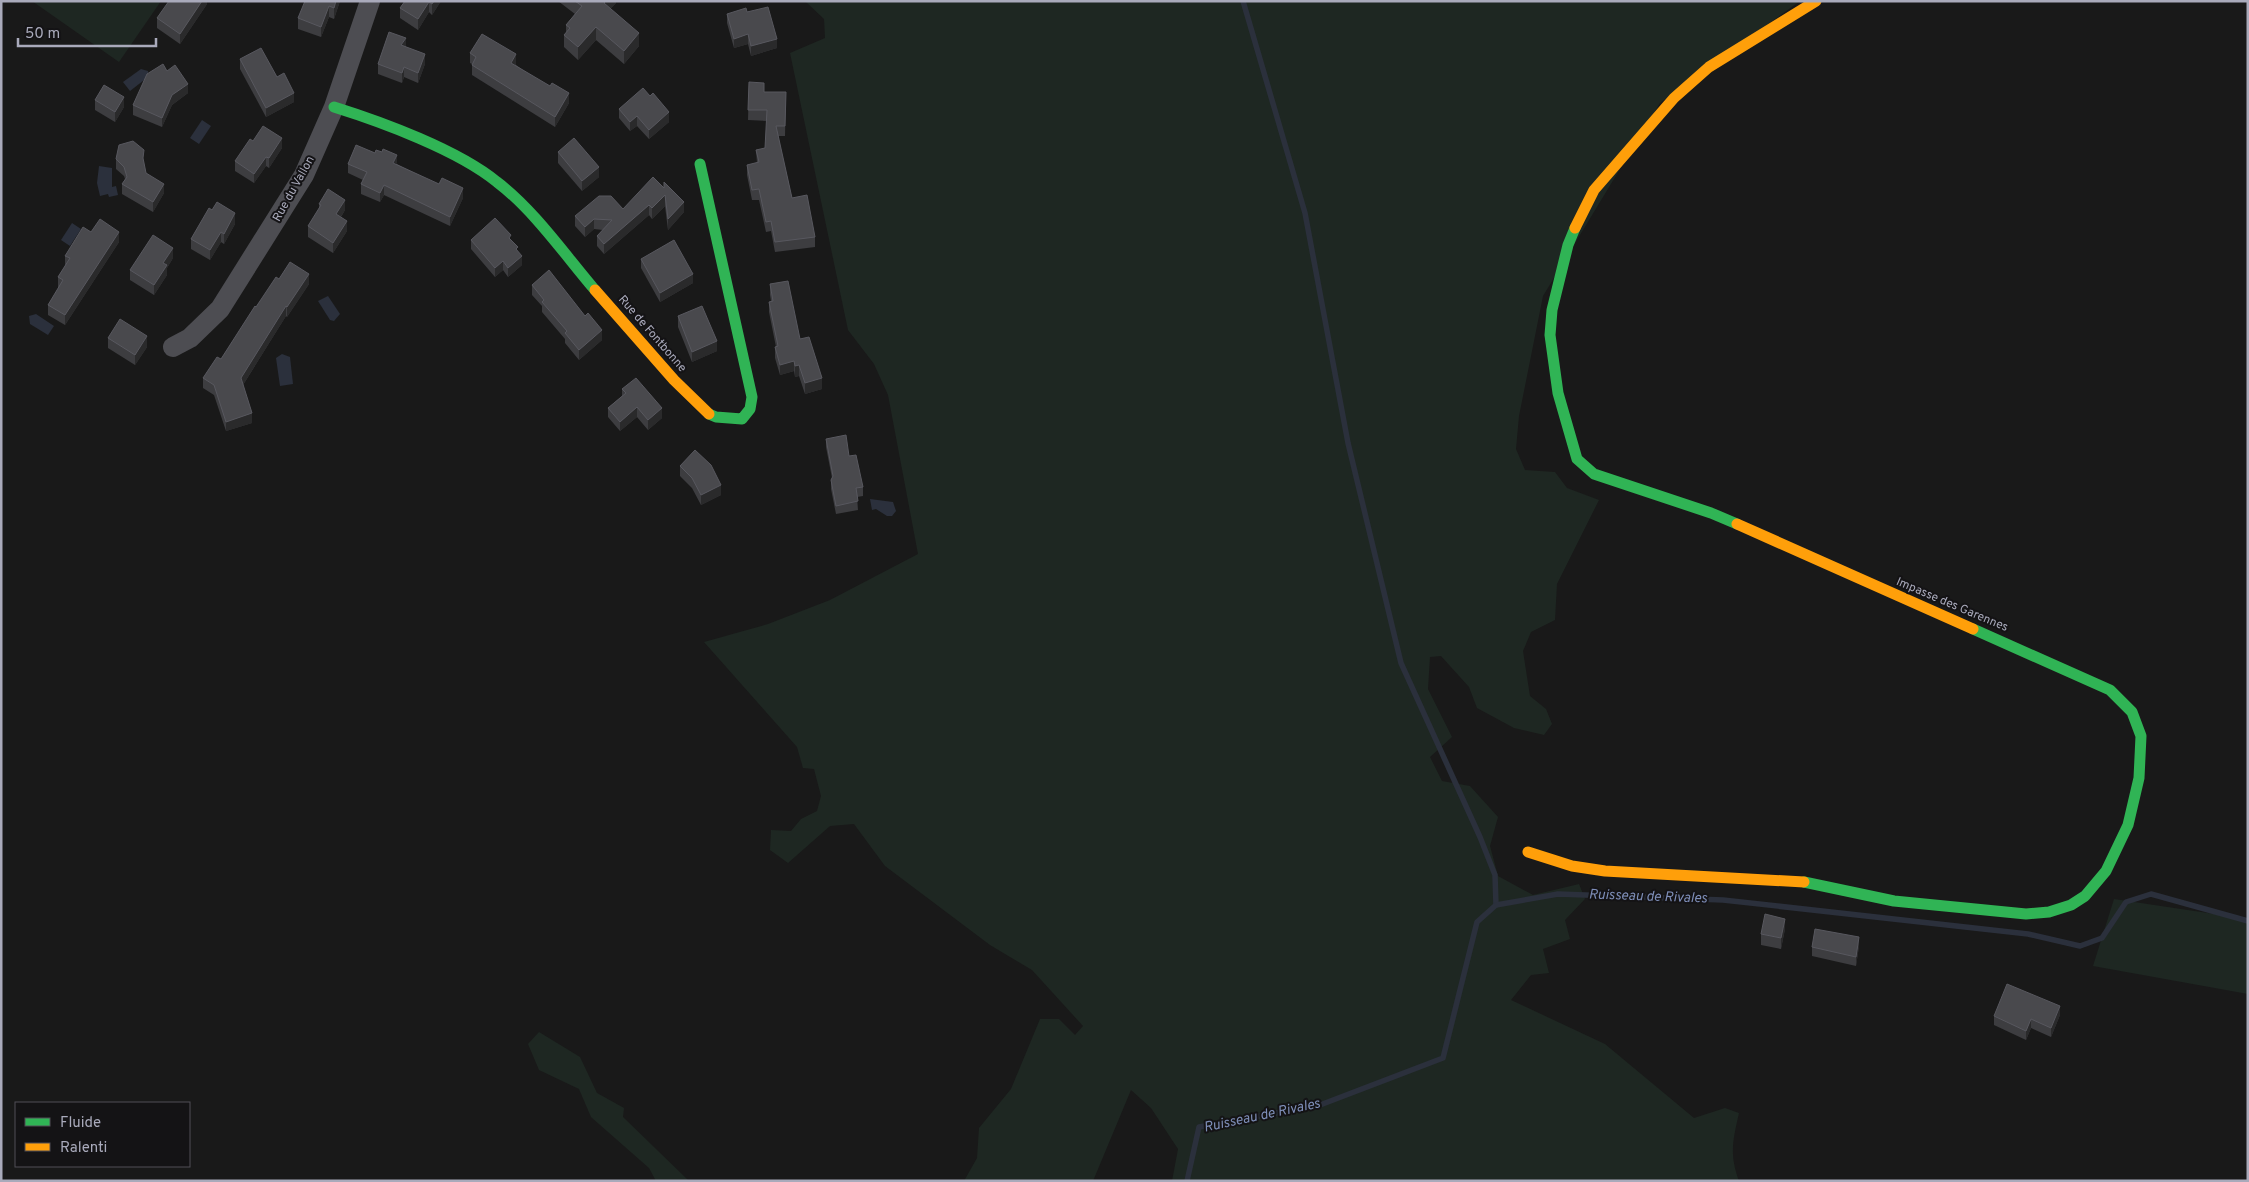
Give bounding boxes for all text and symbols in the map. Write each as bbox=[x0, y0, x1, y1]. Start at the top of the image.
scale bar bbox=[18, 15, 155, 47]
text: 50 m bbox=[25, 25, 60, 44]
street label: Rue du Vallon bbox=[269, 153, 319, 225]
street label: Rue de Fontbonne bbox=[614, 292, 690, 376]
street label: Impasse des Garennes bbox=[1893, 574, 2011, 636]
water label: Ruisseau de Rivales bbox=[1588, 886, 1708, 908]
water label: Ruisseau de Rivales bbox=[1202, 1095, 1322, 1137]
legend bbox=[15, 1102, 190, 1167]
text: Fluide bbox=[60, 1114, 101, 1133]
text: Ralenti bbox=[60, 1139, 107, 1158]

